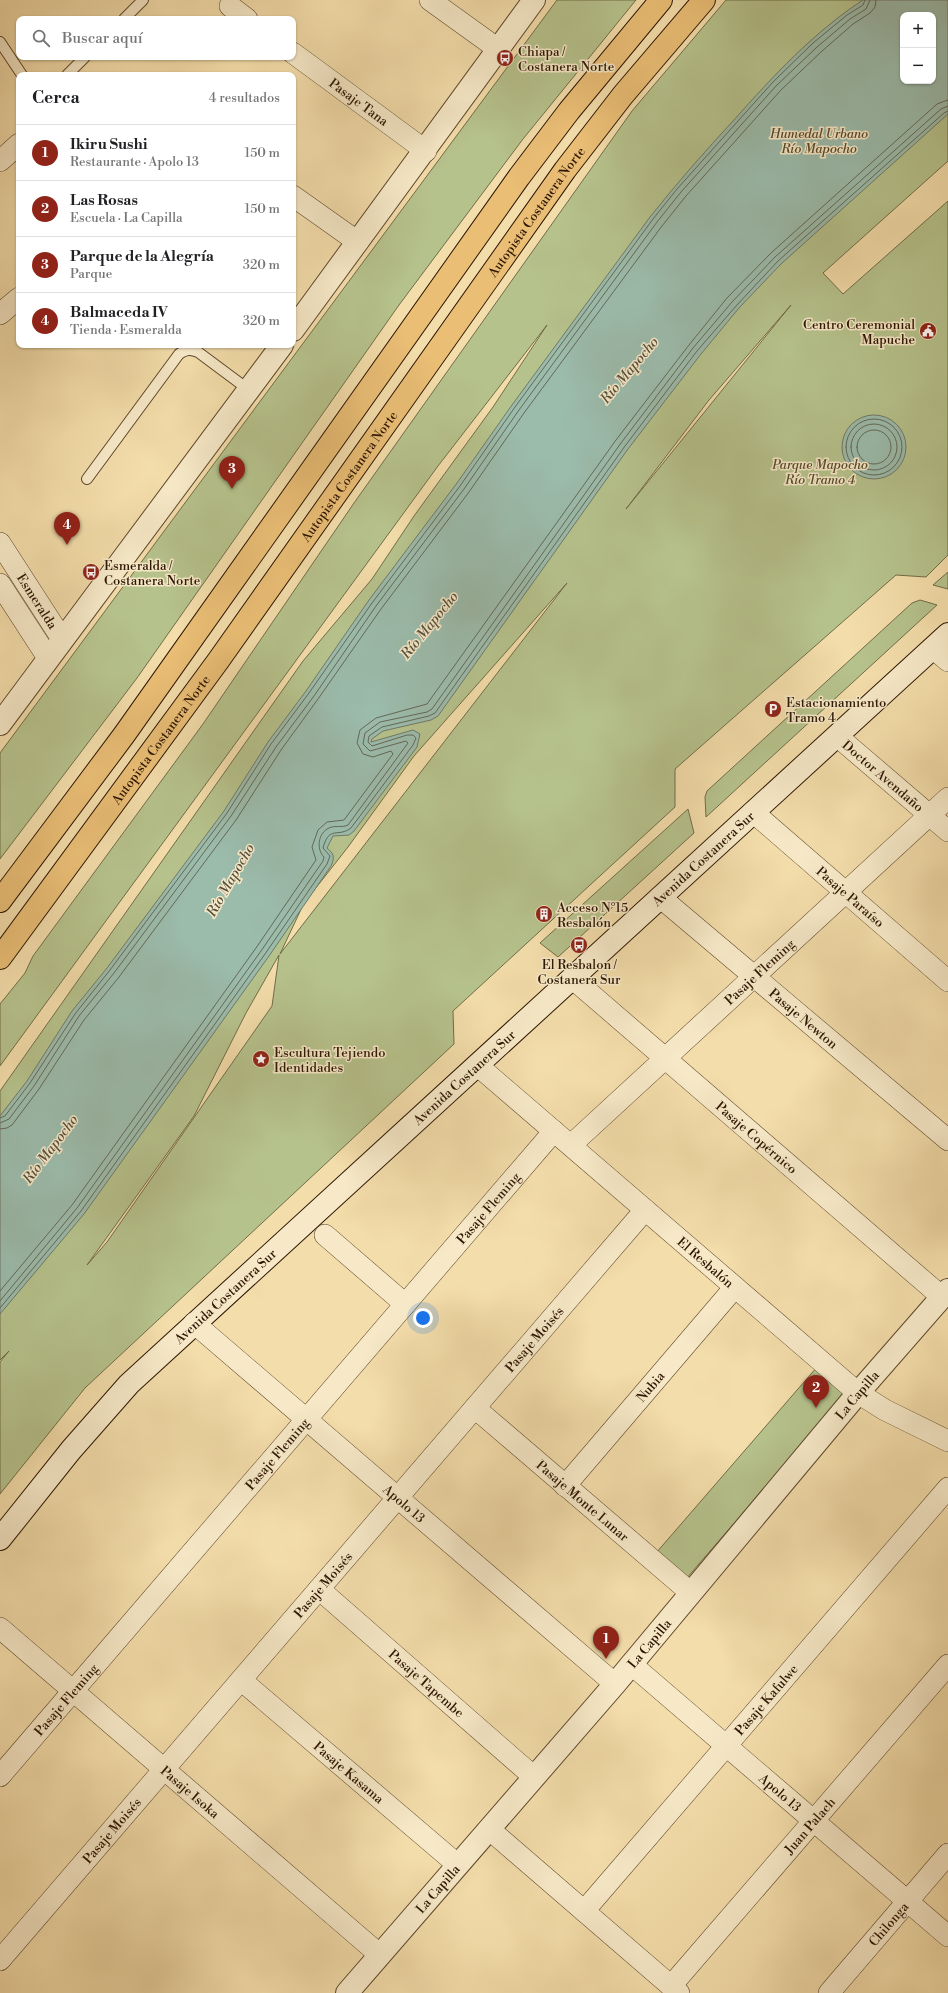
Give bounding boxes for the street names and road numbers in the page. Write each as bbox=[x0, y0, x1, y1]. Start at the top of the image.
street label: Pasaje Tana bbox=[326, 75, 392, 130]
street label: Autopista Costanera Norte bbox=[484, 144, 589, 281]
street label: Autopista Costanera Norte bbox=[297, 408, 401, 546]
street label: Esmeralda bbox=[13, 571, 61, 633]
street label: Autopista Costanera Norte bbox=[108, 672, 214, 809]
street label: Doctor Avendaño bbox=[839, 737, 927, 816]
street label: Avenida Costanera Sur bbox=[648, 808, 758, 911]
street label: Pasaje Paraíso bbox=[813, 863, 887, 931]
street label: Pasaje Fleming bbox=[722, 936, 799, 1009]
street label: Pasaje Newton bbox=[765, 985, 841, 1053]
street label: Avenida Costanera Sur bbox=[410, 1027, 519, 1129]
street label: Pasaje Copérnico bbox=[712, 1099, 800, 1178]
street label: Pasaje Fleming bbox=[453, 1169, 524, 1248]
street label: El Resbalón bbox=[674, 1234, 737, 1292]
street label: Avenida Costanera Sur bbox=[171, 1246, 280, 1348]
street label: Pasaje Moisés bbox=[502, 1303, 568, 1376]
street label: La Capilla bbox=[832, 1367, 883, 1423]
street label: Nubia bbox=[633, 1368, 669, 1406]
street label: Pasaje Fleming bbox=[242, 1415, 313, 1493]
street label: Pasaje Monte Lunar bbox=[533, 1457, 632, 1545]
street label: Apolo 13 bbox=[379, 1481, 428, 1527]
street label: Pasaje Moisés bbox=[291, 1549, 356, 1622]
street label: La Capilla bbox=[625, 1616, 675, 1672]
street label: Pasaje Tapembe bbox=[385, 1647, 467, 1721]
street label: Pasaje Fleming bbox=[31, 1661, 102, 1739]
street label: Pasaje Kafulwe bbox=[732, 1661, 802, 1739]
street label: Pasaje Kasama bbox=[310, 1738, 387, 1808]
street label: Pasaje Isoka bbox=[157, 1763, 223, 1822]
street label: Apolo 13 bbox=[755, 1770, 804, 1816]
street label: Juan Palach bbox=[781, 1794, 839, 1858]
street label: Pasaje Moisés bbox=[80, 1795, 145, 1867]
street label: La Capilla bbox=[413, 1861, 464, 1917]
street label: Chilonga bbox=[866, 1899, 913, 1950]

